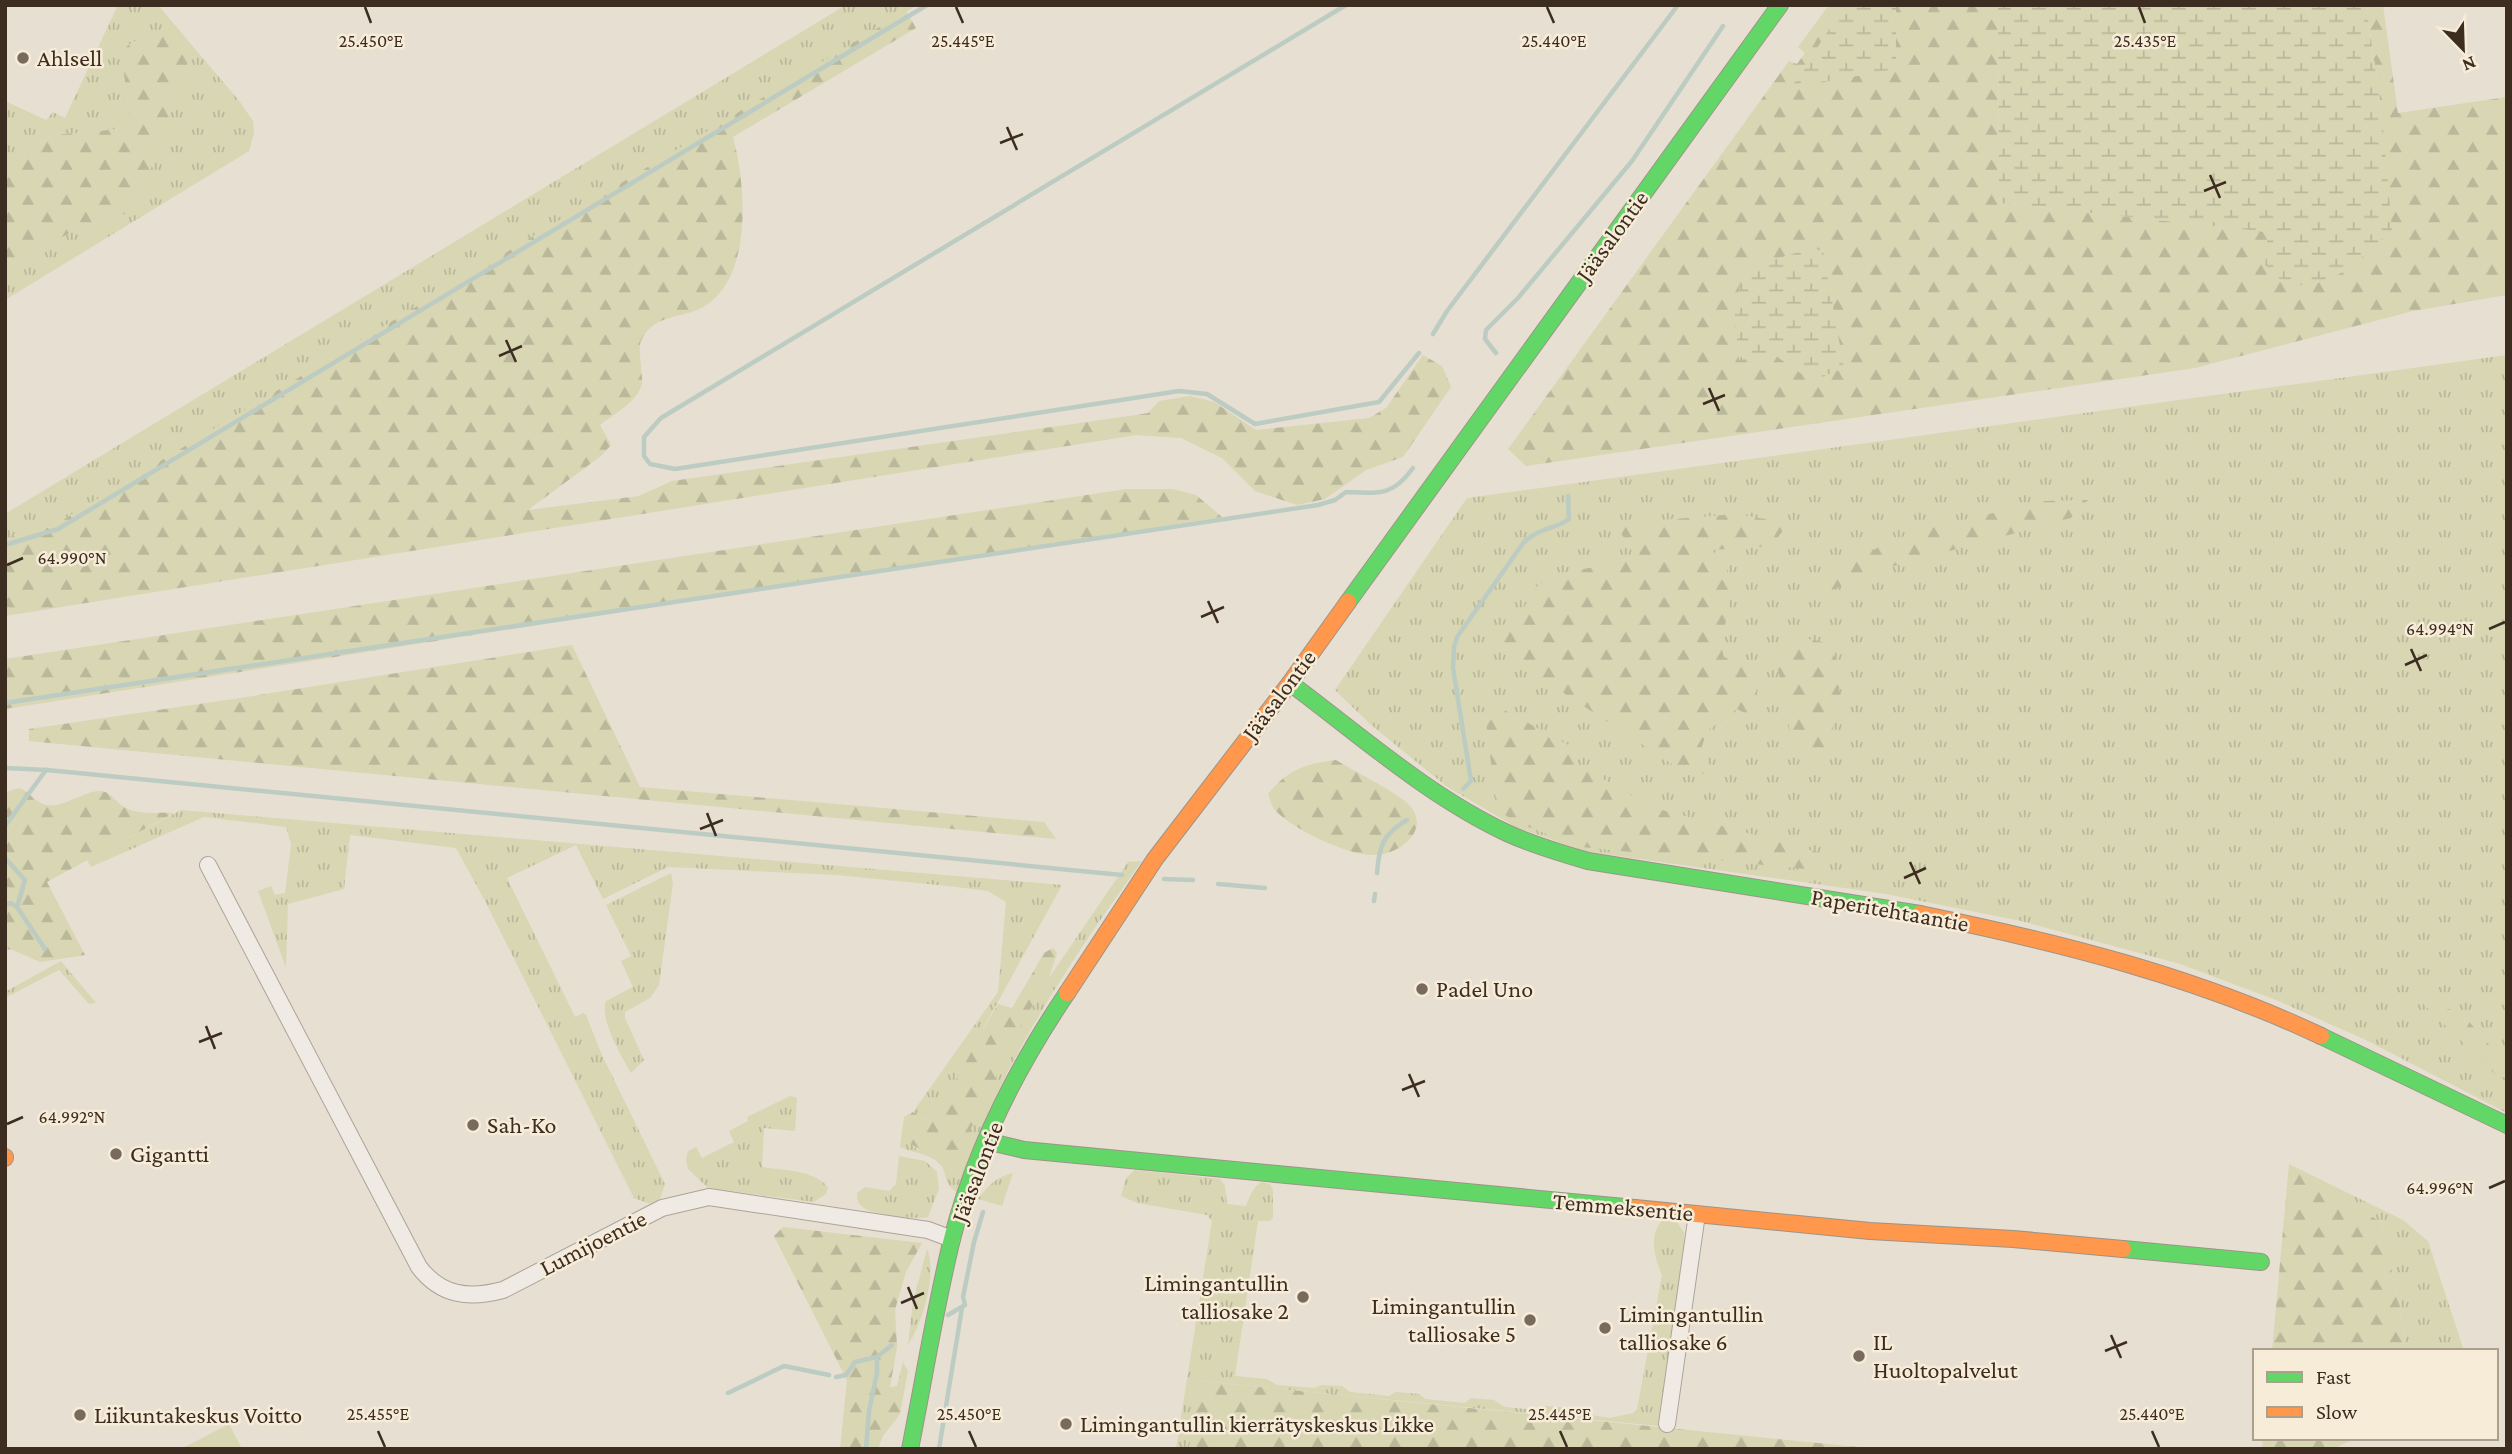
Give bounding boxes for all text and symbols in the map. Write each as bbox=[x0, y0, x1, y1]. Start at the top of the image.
north arrow bbox=[2428, 14, 2498, 84]
text: 25.450°E bbox=[339, 31, 403, 51]
text: 25.445°E bbox=[931, 31, 995, 51]
text: 25.440°E bbox=[1521, 31, 1587, 51]
text: 25.435°E bbox=[2114, 31, 2177, 51]
place label: Ahlsell bbox=[37, 44, 102, 71]
marker: Ahlsell bbox=[15, 50, 31, 66]
text: N bbox=[2459, 52, 2480, 76]
street label: Jääsalontie bbox=[1568, 185, 1654, 288]
text: 64.990°N bbox=[37, 548, 107, 568]
text: 64.994°N bbox=[2406, 619, 2474, 639]
street label: Jääsalontie bbox=[1235, 644, 1321, 747]
street label: Paperitehtaantie bbox=[1809, 882, 1971, 937]
place label: Padel Uno bbox=[1436, 975, 1533, 1002]
marker: Padel Uno bbox=[1414, 981, 1430, 997]
text: 64.992°N bbox=[39, 1107, 106, 1127]
place label: Sah-Ko bbox=[487, 1111, 556, 1138]
marker: Sah-Ko bbox=[465, 1117, 481, 1133]
street label: Jääsalontie bbox=[944, 1118, 1008, 1228]
place label: Gigantti bbox=[130, 1140, 209, 1167]
marker: Gigantti bbox=[108, 1146, 124, 1162]
text: 64.996°N bbox=[2406, 1178, 2474, 1198]
street label: Temmeksentie bbox=[1552, 1187, 1694, 1226]
street label: Lumijoentie bbox=[535, 1204, 651, 1281]
place label: Limingantullin talliosake 2 bbox=[1144, 1269, 1289, 1324]
marker: Limingantullin talliosake 2 bbox=[1295, 1289, 1311, 1305]
place label: Limingantullin talliosake 5 bbox=[1371, 1292, 1516, 1347]
place label: Limingantullin talliosake 6 bbox=[1619, 1300, 1764, 1355]
marker: Limingantullin talliosake 5 bbox=[1522, 1312, 1538, 1328]
marker: Limingantullin talliosake 6 bbox=[1597, 1320, 1613, 1336]
place label: IL Huoltopalvelut bbox=[1873, 1328, 2019, 1383]
marker: IL Huoltopalvelut bbox=[1851, 1348, 1867, 1364]
legend bbox=[2253, 1349, 2498, 1440]
text: Fast bbox=[2316, 1365, 2352, 1389]
text: Slow bbox=[2316, 1400, 2358, 1424]
place label: Liikuntakeskus Voitto bbox=[94, 1401, 302, 1428]
text: 25.455°E bbox=[347, 1404, 409, 1424]
text: 25.450°E bbox=[937, 1404, 1001, 1424]
text: 25.445°E bbox=[1528, 1404, 1592, 1424]
text: 25.440°E bbox=[2119, 1404, 2185, 1424]
marker: Liikuntakeskus Voitto bbox=[72, 1407, 88, 1423]
place label: Limingantullin kierrätyskeskus Likke bbox=[1080, 1410, 1434, 1437]
marker: Limingantullin kierrätyskeskus Likke bbox=[1058, 1416, 1074, 1432]

